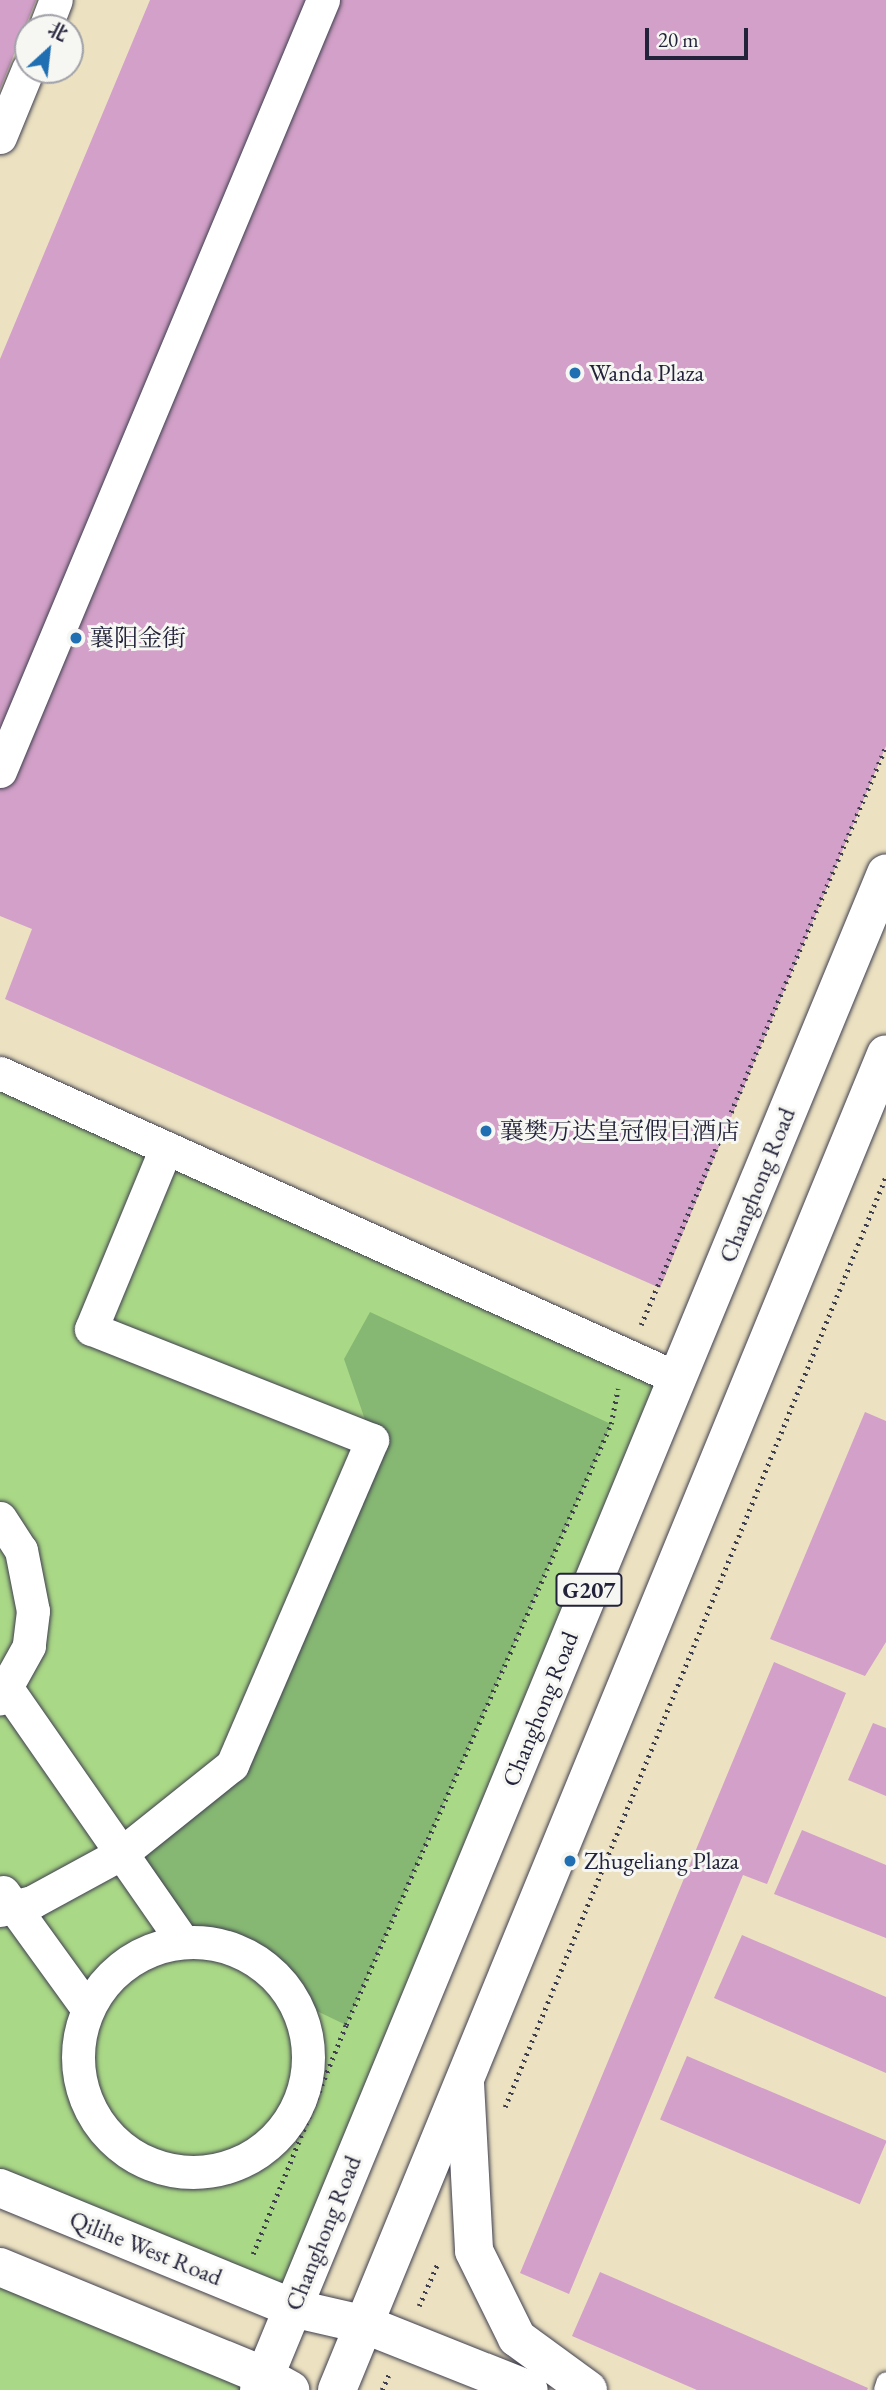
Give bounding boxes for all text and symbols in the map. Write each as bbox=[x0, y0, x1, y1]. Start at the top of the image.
north arrow bbox=[14, 14, 84, 84]
scale bar bbox=[648, 14, 751, 58]
text: 北 bbox=[44, 16, 72, 47]
text: 20 m bbox=[658, 26, 699, 53]
place label: Wanda Plaza bbox=[589, 359, 704, 387]
marker: Wanda Plaza bbox=[567, 365, 583, 381]
place label: 襄阳金街 bbox=[90, 624, 186, 652]
marker: 襄阳金街 bbox=[68, 630, 84, 646]
street label: Changhong Road bbox=[713, 1103, 801, 1267]
place label: 襄樊万达皇冠假日酒店 bbox=[500, 1117, 740, 1145]
marker: 襄樊万达皇冠假日酒店 bbox=[478, 1123, 494, 1139]
road number: G207 bbox=[554, 1570, 624, 1610]
street label: Changhong Road bbox=[496, 1627, 584, 1791]
place label: Zhugeliang Plaza bbox=[584, 1847, 739, 1875]
marker: Zhugeliang Plaza bbox=[562, 1853, 578, 1869]
street label: Changhong Road bbox=[279, 2151, 367, 2315]
street label: Qilihe West Road bbox=[66, 2204, 226, 2292]

